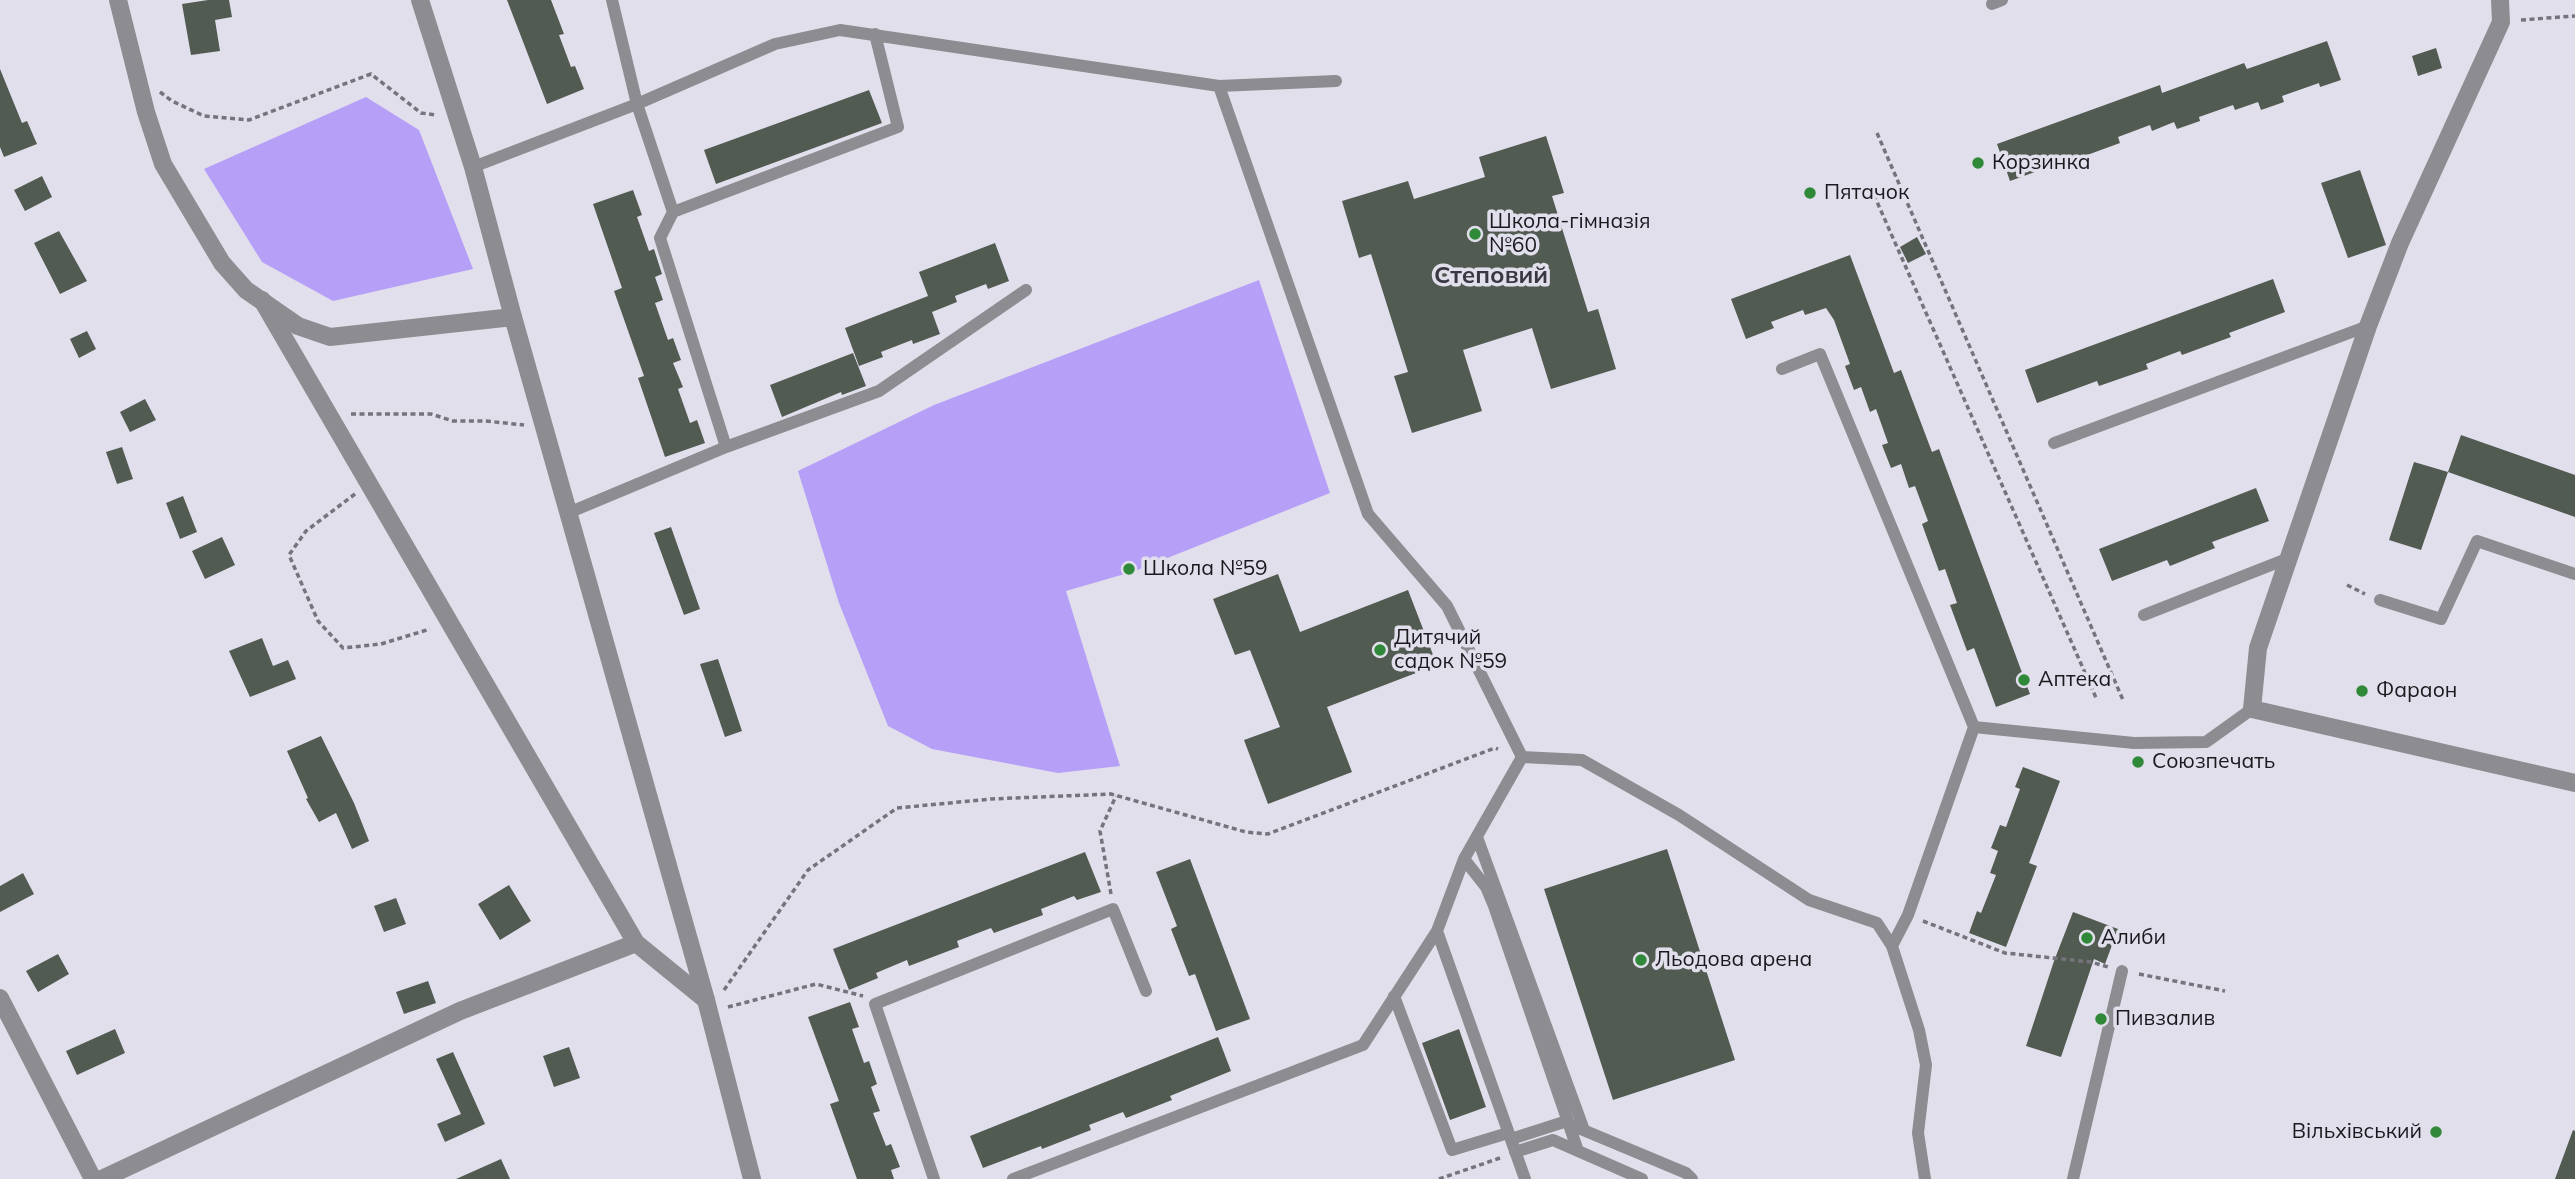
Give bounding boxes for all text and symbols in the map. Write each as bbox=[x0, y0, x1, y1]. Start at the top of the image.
place label: Корзинка bbox=[1992, 150, 2091, 176]
marker: Корзинка bbox=[1970, 155, 1986, 171]
place label: Пятачок bbox=[1824, 180, 1909, 206]
marker: Пятачок bbox=[1802, 185, 1818, 201]
place label: Школа-гімназія №60 bbox=[1489, 209, 1651, 259]
marker: Школа-гімназія №60 bbox=[1467, 226, 1483, 242]
district label: Степовий bbox=[1434, 262, 1548, 290]
place label: Школа №59 bbox=[1143, 556, 1268, 582]
marker: Школа №59 bbox=[1121, 561, 1137, 577]
place label: Дитячий садок №59 bbox=[1394, 625, 1507, 675]
marker: Дитячий садок №59 bbox=[1372, 642, 1388, 658]
place label: Аптека bbox=[2038, 667, 2111, 693]
marker: Аптека bbox=[2016, 672, 2032, 688]
place label: Фараон bbox=[2376, 678, 2457, 704]
marker: Фараон bbox=[2354, 683, 2370, 699]
place label: Союзпечать bbox=[2152, 749, 2275, 775]
marker: Союзпечать bbox=[2130, 754, 2146, 770]
place label: Алиби bbox=[2101, 925, 2166, 951]
marker: Алиби bbox=[2079, 930, 2095, 946]
place label: Льодова арена bbox=[1655, 947, 1812, 973]
marker: Льодова арена bbox=[1633, 952, 1649, 968]
place label: Пивзалив bbox=[2115, 1006, 2215, 1032]
marker: Пивзалив bbox=[2093, 1011, 2109, 1027]
place label: Вільхівський bbox=[2292, 1119, 2422, 1145]
marker: Вільхівський bbox=[2428, 1124, 2444, 1140]

